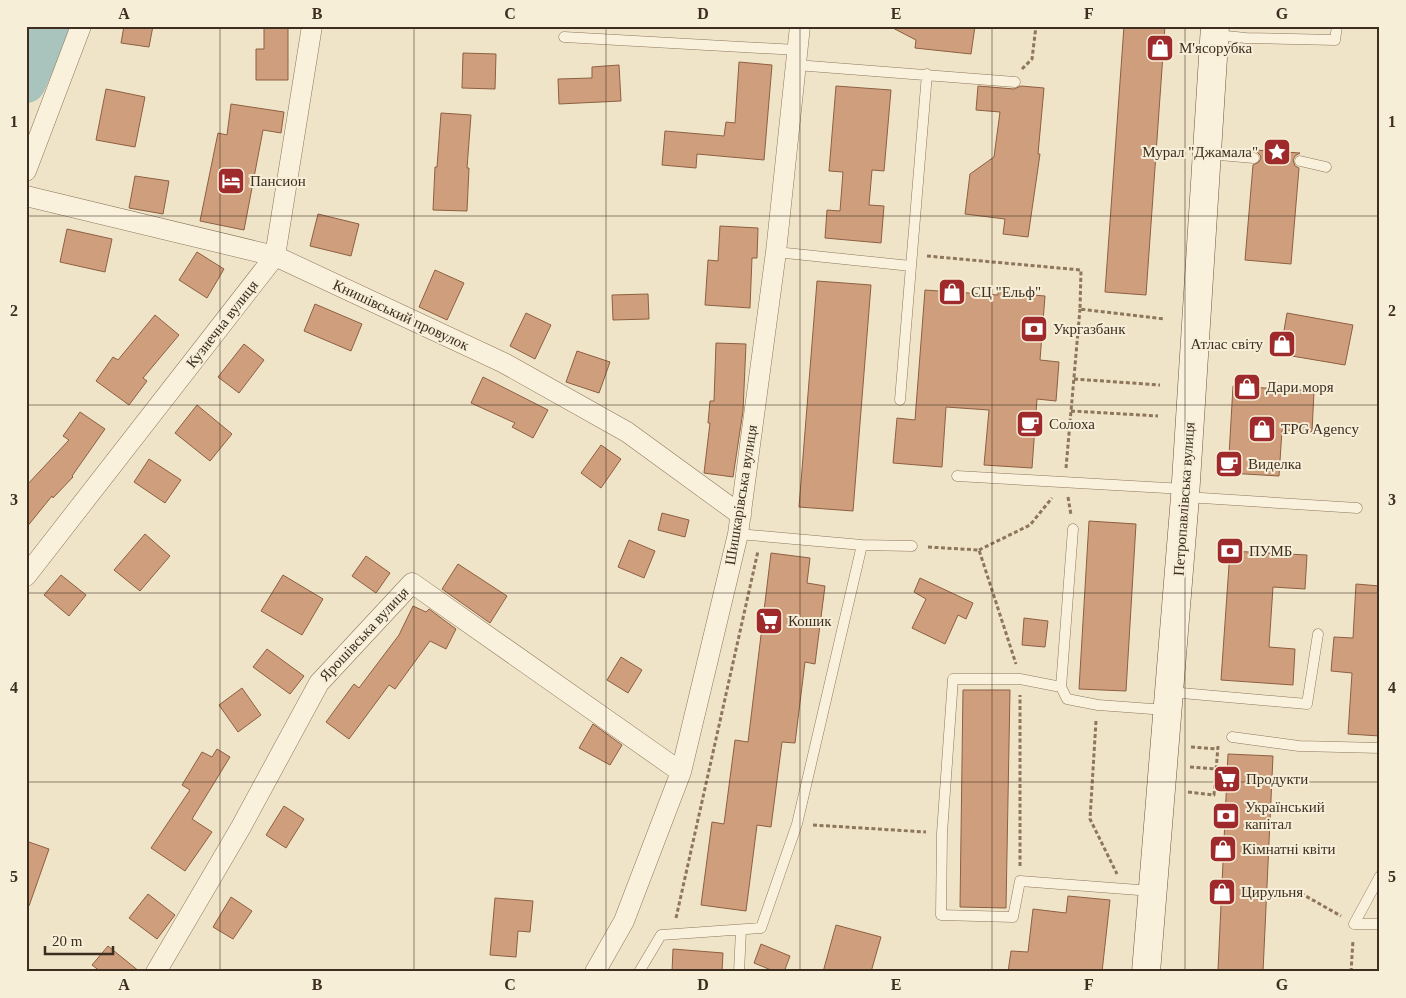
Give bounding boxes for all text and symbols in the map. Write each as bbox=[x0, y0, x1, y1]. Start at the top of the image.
text: A bbox=[118, 5, 130, 22]
text: B bbox=[312, 5, 323, 22]
text: C bbox=[504, 5, 516, 22]
text: D bbox=[697, 5, 709, 22]
text: E bbox=[891, 5, 901, 22]
text: F bbox=[1084, 5, 1094, 22]
text: G bbox=[1276, 5, 1289, 22]
shop icon: М'ясорубка bbox=[1145, 33, 1175, 63]
place label: М'ясорубка bbox=[1179, 40, 1252, 56]
text: 1 bbox=[10, 113, 18, 130]
text: 1 bbox=[1388, 113, 1396, 130]
place icon: Мурал "Джамала" bbox=[1262, 137, 1292, 167]
place label: Мурал "Джамала" bbox=[1142, 144, 1258, 160]
hotel icon: Пансион bbox=[216, 166, 246, 196]
place label: Пансион bbox=[250, 173, 306, 189]
street label: Книшівський провулок bbox=[331, 276, 472, 354]
street label: Кузнечна вулиця bbox=[183, 277, 261, 371]
shop icon: СЦ "Ельф" bbox=[937, 277, 967, 307]
place label: СЦ "Ельф" bbox=[971, 284, 1041, 300]
text: 2 bbox=[10, 302, 18, 319]
text: 2 bbox=[1388, 302, 1396, 319]
bank icon: Укргазбанк bbox=[1019, 314, 1049, 344]
place label: Укргазбанк bbox=[1053, 321, 1126, 337]
shop icon: Атлас світу bbox=[1267, 329, 1297, 359]
place label: Атлас світу bbox=[1190, 336, 1263, 352]
shop icon: Дари моря bbox=[1232, 372, 1262, 402]
place label: Дари моря bbox=[1266, 379, 1334, 395]
cafe icon: Солоха bbox=[1015, 409, 1045, 439]
shop icon: TPG Agency bbox=[1247, 414, 1277, 444]
place label: Солоха bbox=[1049, 416, 1095, 432]
street label: Петропавлівська вулиця bbox=[1171, 421, 1197, 577]
place label: TPG Agency bbox=[1281, 421, 1359, 437]
street label: Шишкарівська вулиця bbox=[722, 424, 760, 566]
cafe icon: Виделка bbox=[1214, 449, 1244, 479]
place label: Виделка bbox=[1248, 456, 1302, 472]
text: 3 bbox=[10, 491, 18, 508]
text: 3 bbox=[1388, 491, 1396, 508]
bank icon: ПУМБ bbox=[1215, 536, 1245, 566]
place label: ПУМБ bbox=[1249, 543, 1292, 559]
street label: Ярошівська вулиця bbox=[316, 584, 412, 684]
supermarket icon: Кошик bbox=[754, 606, 784, 636]
place label: Кошик bbox=[788, 613, 832, 629]
text: 4 bbox=[10, 679, 18, 696]
text: 4 bbox=[1388, 679, 1396, 696]
supermarket icon: Продукти bbox=[1212, 764, 1242, 794]
place label: Продукти bbox=[1246, 771, 1308, 787]
place label: Український капітал bbox=[1245, 799, 1325, 832]
bank icon: Український капітал bbox=[1211, 801, 1241, 831]
shop icon: Кімнатні квіти bbox=[1208, 834, 1238, 864]
place label: Кімнатні квіти bbox=[1242, 841, 1336, 857]
text: 5 bbox=[10, 868, 18, 885]
text: 5 bbox=[1388, 868, 1396, 885]
shop icon: Цирульня bbox=[1207, 877, 1237, 907]
place label: Цирульня bbox=[1241, 884, 1303, 900]
scale bar bbox=[45, 923, 112, 955]
text: 20 m bbox=[52, 933, 83, 949]
text: A bbox=[118, 976, 130, 993]
text: B bbox=[312, 976, 323, 993]
text: C bbox=[504, 976, 516, 993]
text: D bbox=[697, 976, 709, 993]
text: E bbox=[891, 976, 901, 993]
text: F bbox=[1084, 976, 1094, 993]
text: G bbox=[1276, 976, 1289, 993]

